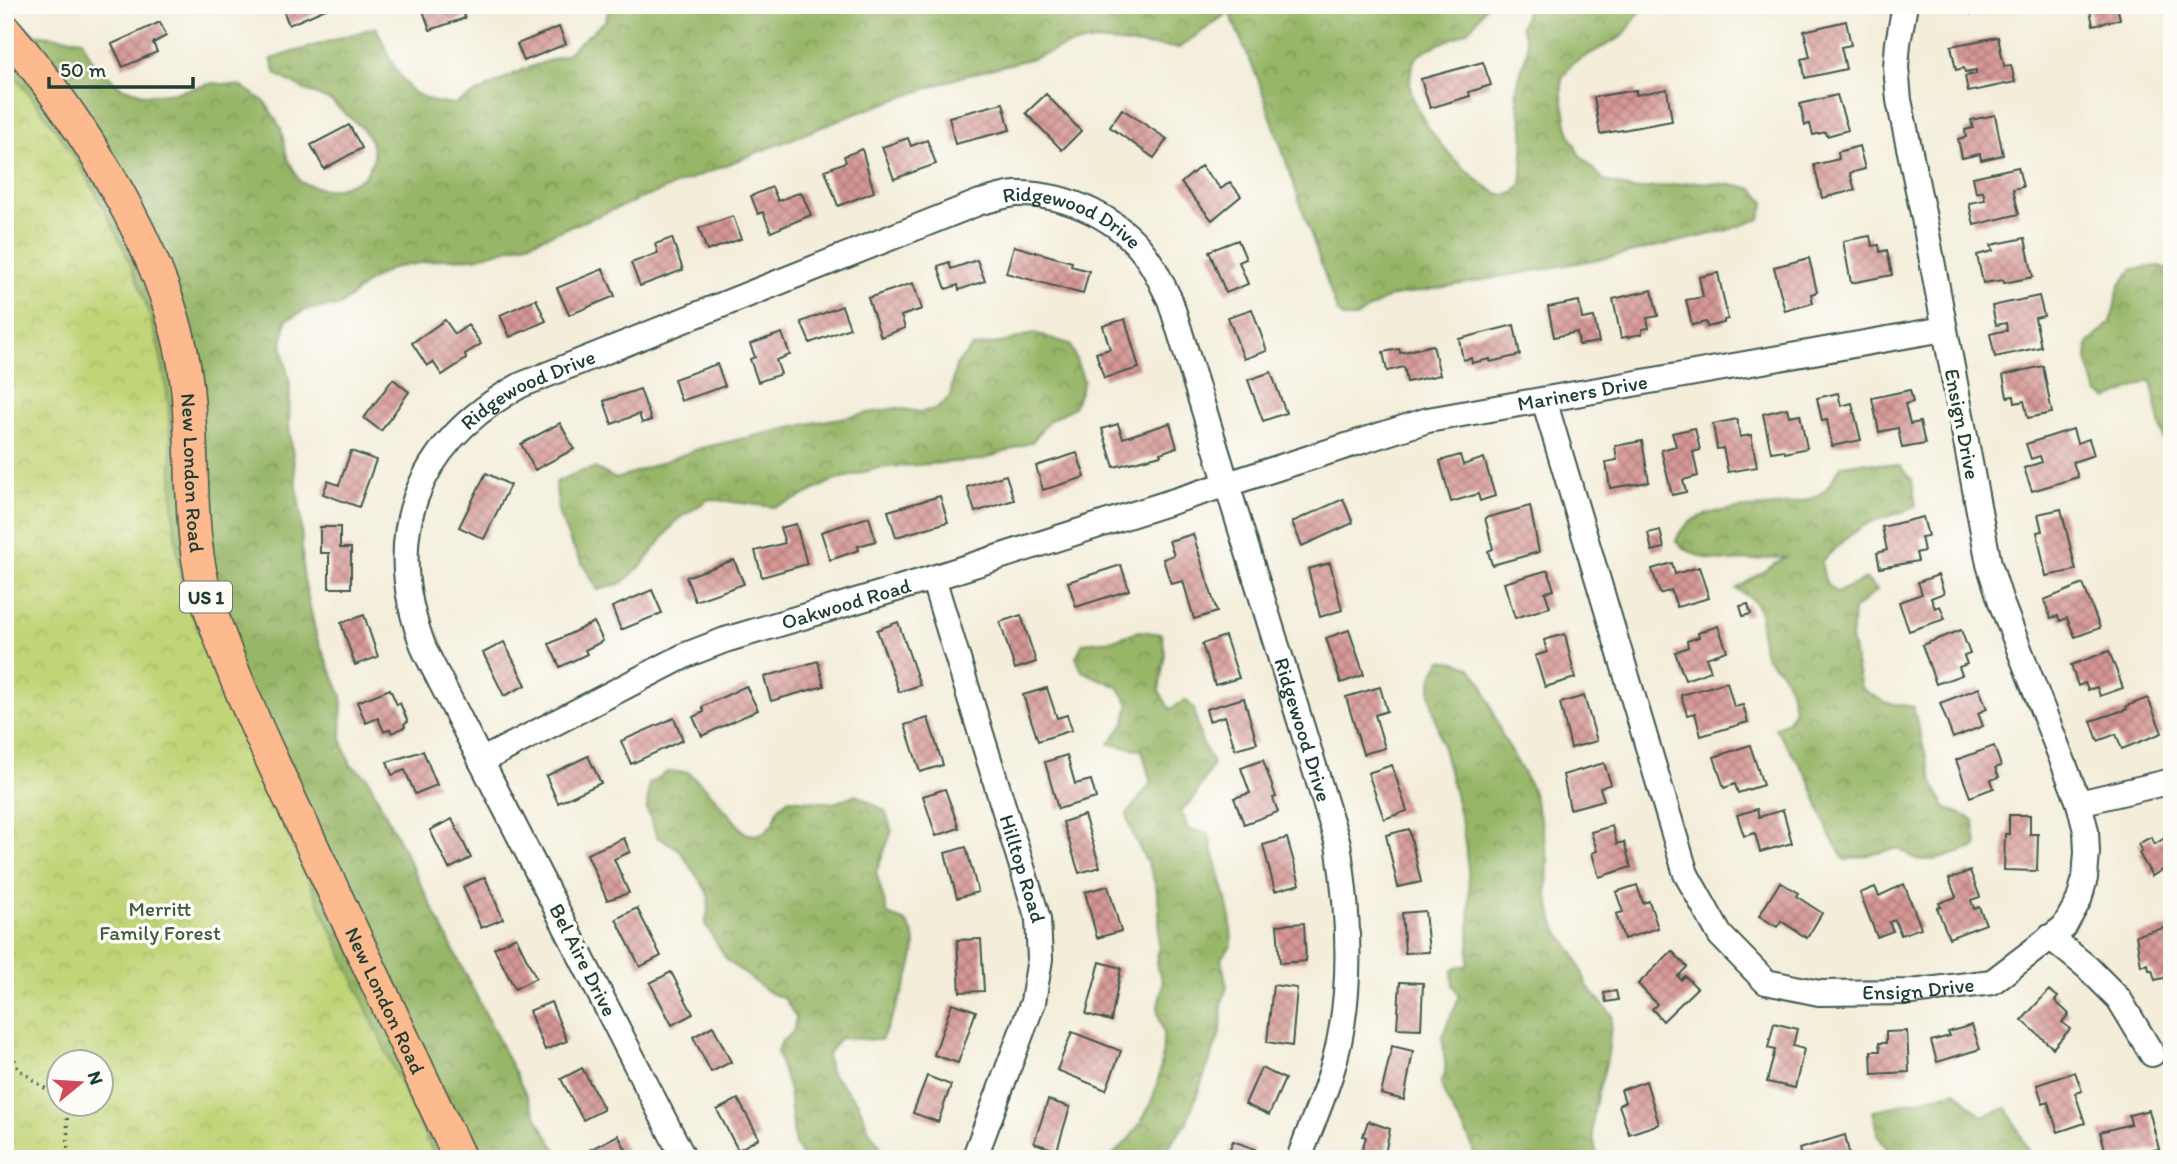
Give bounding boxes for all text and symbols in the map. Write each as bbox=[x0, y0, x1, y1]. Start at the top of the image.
scale bar bbox=[49, 46, 192, 90]
text: 50 m bbox=[60, 57, 107, 82]
street label: Ridgewood Drive bbox=[1000, 181, 1147, 254]
street label: Ridgewood Drive bbox=[455, 344, 599, 435]
street label: Ensign Drive bbox=[1939, 366, 1985, 481]
street label: Mariners Drive bbox=[1515, 369, 1649, 416]
street label: New London Road bbox=[176, 392, 210, 554]
street label: Oakwood Road bbox=[778, 572, 914, 635]
road number: US 1 bbox=[180, 582, 232, 612]
street label: Ridgewood Drive bbox=[1269, 654, 1337, 805]
street label: Hilltop Road bbox=[995, 811, 1051, 926]
park label: Merritt Family Forest bbox=[99, 896, 221, 945]
street label: Bel Aire Drive bbox=[544, 899, 623, 1020]
street label: New London Road bbox=[340, 923, 431, 1078]
street label: Ensign Drive bbox=[1862, 971, 1976, 1005]
north arrow bbox=[46, 1048, 116, 1118]
text: N bbox=[83, 1068, 109, 1088]

